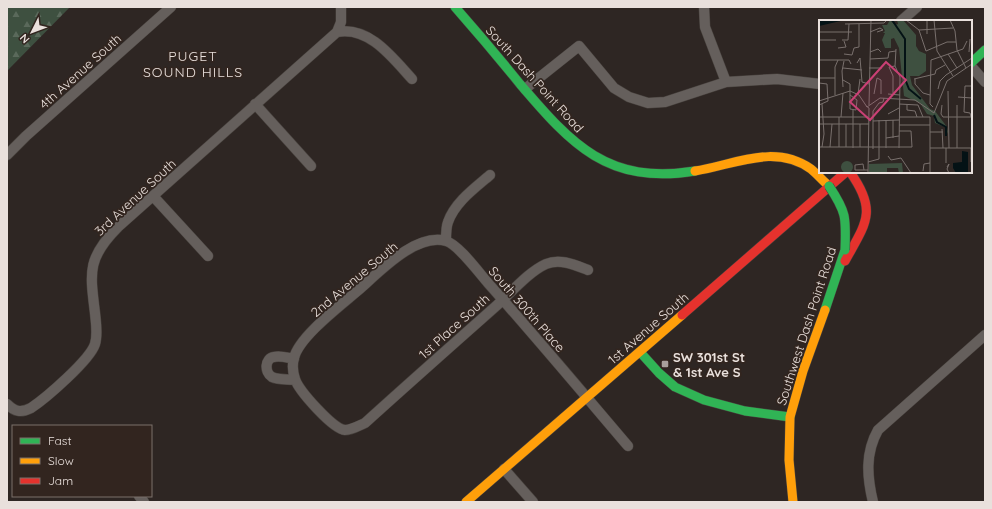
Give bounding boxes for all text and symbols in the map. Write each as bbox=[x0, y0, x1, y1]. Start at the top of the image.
north arrow bbox=[12, 12, 52, 52]
inset map bbox=[819, 20, 972, 173]
street label: South Dash Point Road bbox=[483, 22, 587, 136]
street label: 4th Avenue South bbox=[36, 30, 124, 112]
text: N bbox=[17, 31, 32, 46]
district label: PUGET SOUND HILLS bbox=[143, 47, 243, 81]
street label: 3rd Avenue South bbox=[91, 155, 179, 239]
street label: 2nd Avenue South bbox=[307, 238, 401, 320]
street label: Southwest Dash Point Road bbox=[773, 245, 839, 407]
street label: South 300th Place bbox=[485, 263, 569, 355]
street label: 1st Avenue South bbox=[605, 289, 691, 367]
street label: 1st Place South bbox=[415, 290, 493, 362]
place label: SW 301st St & 1st Ave S bbox=[673, 349, 745, 380]
marker: SW 301st St & 1st Ave S bbox=[660, 359, 670, 369]
legend bbox=[12, 425, 152, 497]
text: Fast bbox=[48, 433, 72, 448]
text: Slow bbox=[48, 453, 74, 468]
text: Jam bbox=[48, 473, 73, 488]

